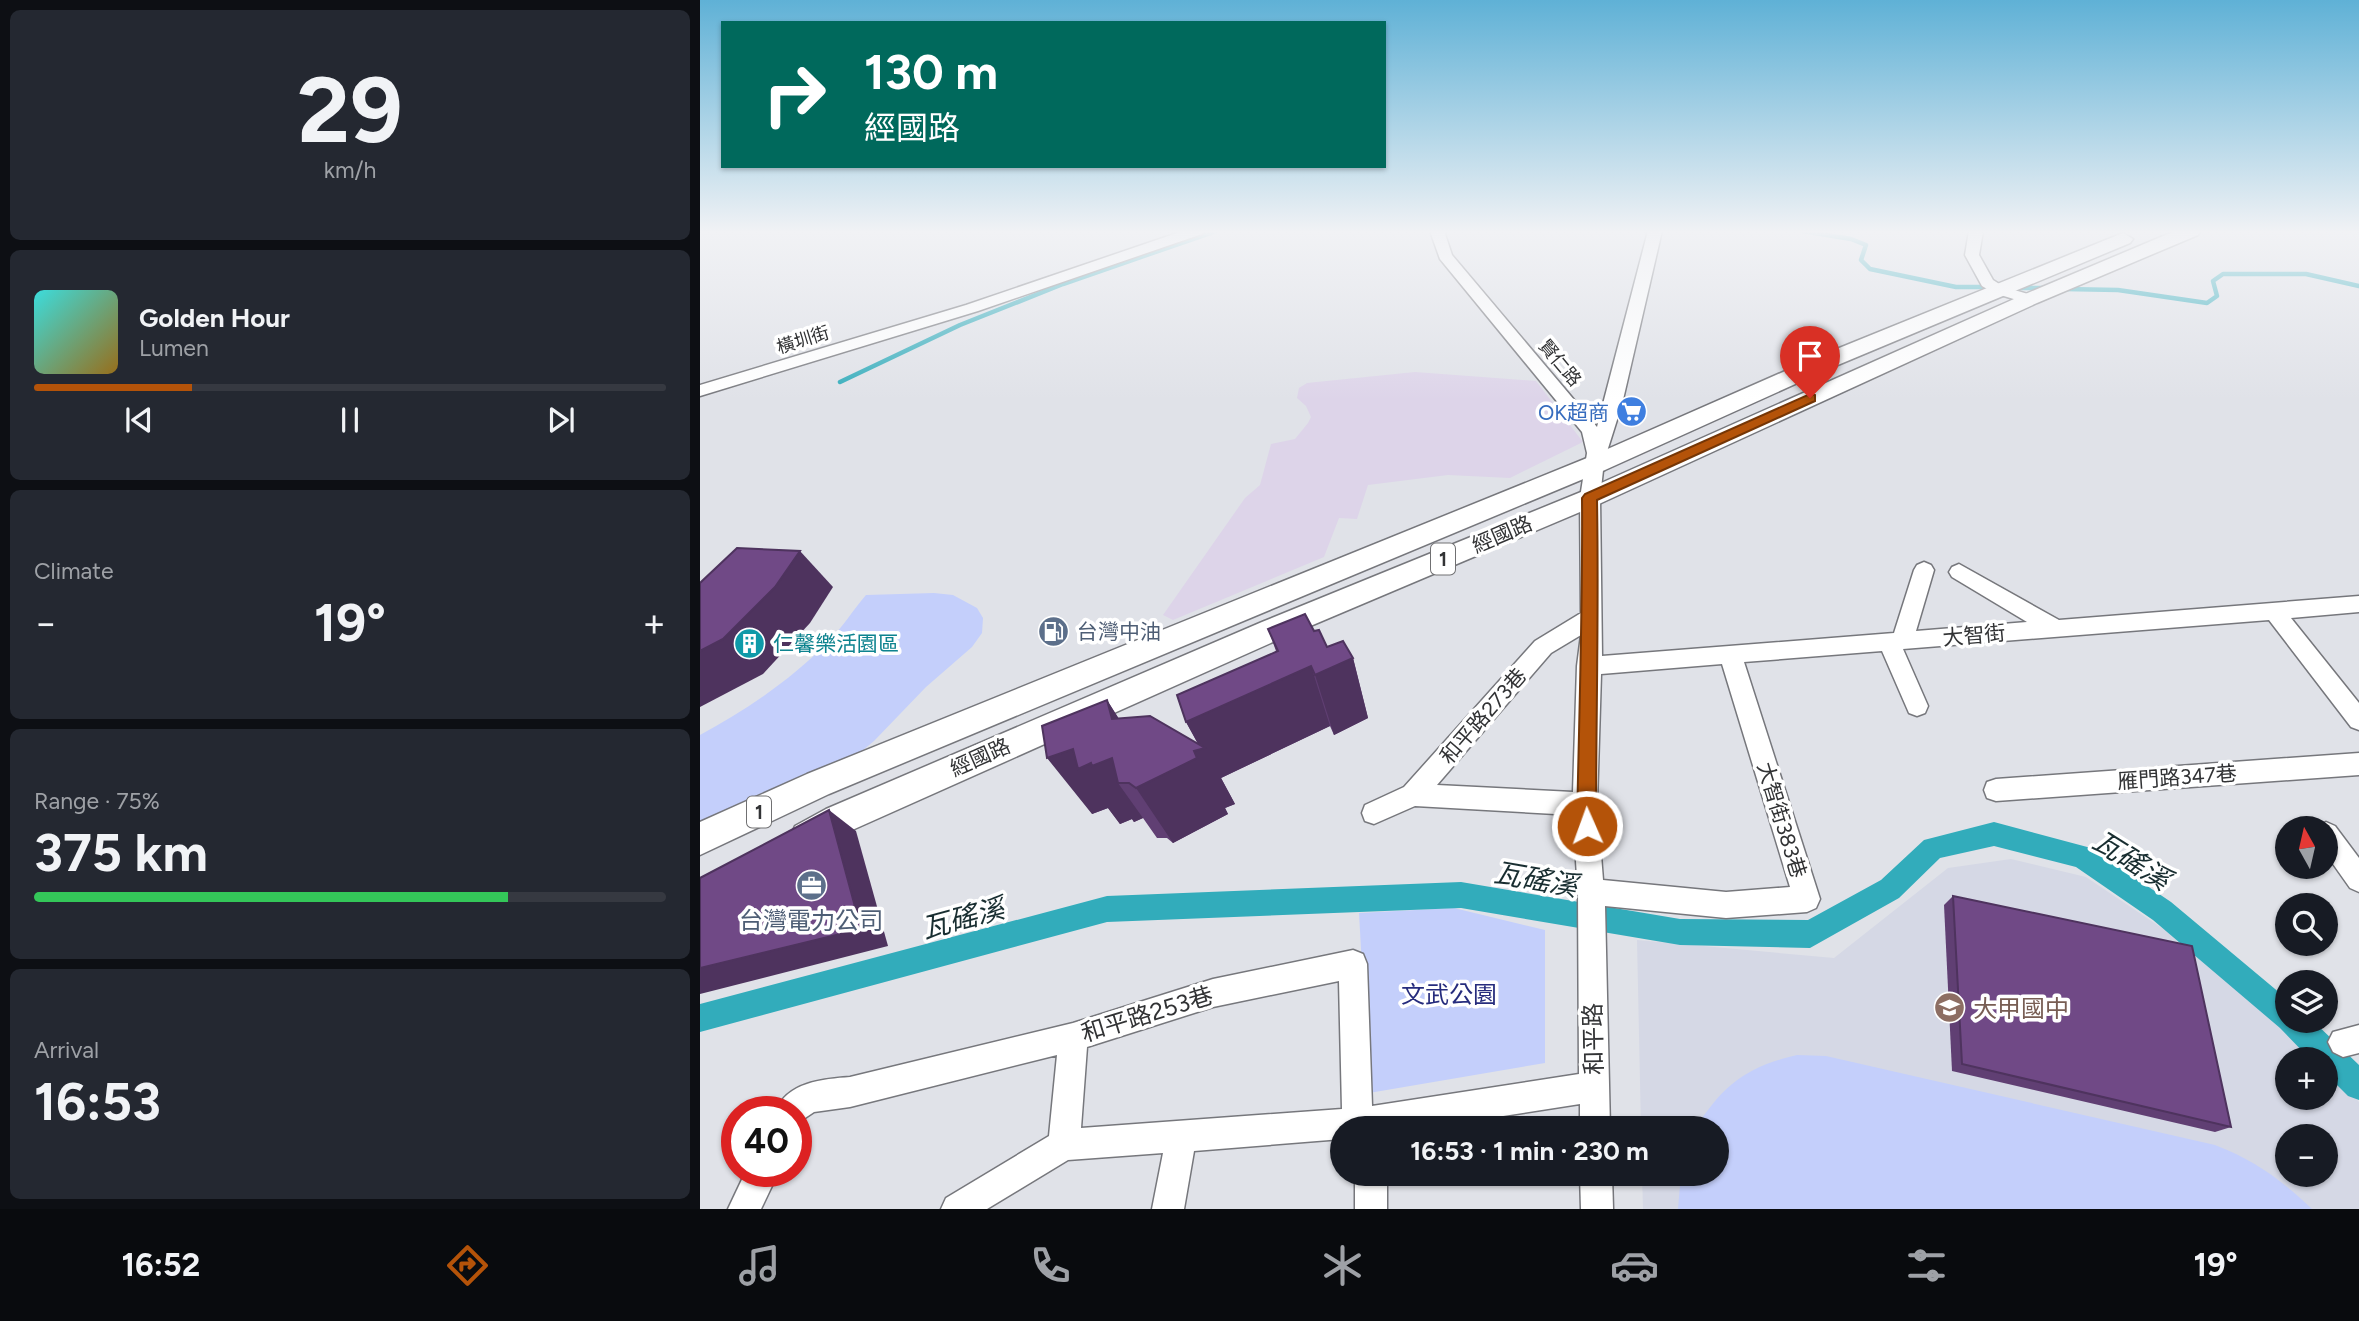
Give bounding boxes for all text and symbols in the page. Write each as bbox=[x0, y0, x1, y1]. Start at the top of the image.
text: 130 m bbox=[864, 42, 998, 101]
icon: right bbox=[749, 49, 840, 140]
text: 29 bbox=[297, 56, 403, 165]
text: 經國路 bbox=[864, 109, 960, 147]
text: km/h bbox=[324, 156, 376, 184]
text: Golden Hour bbox=[139, 302, 290, 334]
street label: 橫圳街 bbox=[774, 322, 832, 358]
pin bbox=[1780, 326, 1840, 398]
text: Lumen bbox=[139, 334, 209, 362]
street label: 賢仁路 bbox=[1534, 335, 1586, 391]
icon: arrive bbox=[1791, 337, 1829, 375]
supermarket icon: OK超商 bbox=[1615, 395, 1649, 429]
place label: OK超商 bbox=[1538, 400, 1609, 425]
icon: previous bbox=[120, 401, 158, 439]
icon: pause bbox=[331, 401, 369, 439]
icon: next bbox=[542, 401, 580, 439]
street label: 經國路 bbox=[1468, 510, 1536, 558]
road number: 1 bbox=[1431, 544, 1455, 574]
text: Climate bbox=[34, 557, 113, 585]
text: 19° bbox=[314, 592, 386, 654]
text: − bbox=[34, 600, 58, 646]
text: + bbox=[642, 600, 666, 646]
fuel station icon: 台灣中油 bbox=[1037, 614, 1071, 648]
place label: 台灣中油 bbox=[1077, 619, 1161, 644]
street label: 大智街 bbox=[1942, 620, 2006, 650]
building icon: 仁馨樂活園區 bbox=[733, 626, 767, 660]
place label: 仁馨樂活園區 bbox=[773, 631, 899, 656]
street label: 和平路273巷 bbox=[1435, 663, 1531, 769]
street label: 經國路 bbox=[946, 733, 1014, 781]
street label: 大智街383巷 bbox=[1753, 759, 1811, 881]
street label: 雁門路347巷 bbox=[2116, 760, 2238, 794]
text: Range · 75% bbox=[34, 787, 160, 815]
position arrow bbox=[1550, 789, 1624, 863]
road number: 1 bbox=[747, 796, 771, 828]
north arrow bbox=[2275, 816, 2338, 878]
map controls bbox=[2275, 816, 2338, 1187]
text: 375 km bbox=[34, 822, 208, 884]
water label: 瓦磘溪 bbox=[2087, 823, 2180, 899]
water label: 瓦磘溪 bbox=[1492, 855, 1584, 904]
office icon: 台灣電力公司 bbox=[794, 869, 828, 903]
water label: 瓦磘溪 bbox=[918, 890, 1012, 945]
button: search bbox=[2275, 893, 2338, 956]
place label: 台灣電力公司 bbox=[739, 906, 883, 935]
button: layers bbox=[2275, 970, 2338, 1033]
street label: 和平路253巷 bbox=[1078, 980, 1216, 1048]
park label: 文武公園 bbox=[1401, 980, 1497, 1009]
school or university icon: 大甲國中 bbox=[1933, 991, 1967, 1025]
place label: 大甲國中 bbox=[1973, 994, 2069, 1023]
street label: 和平路 bbox=[1578, 1003, 1608, 1075]
text: Arrival bbox=[34, 1036, 99, 1064]
button: + bbox=[2275, 1047, 2338, 1110]
text: 16:53 bbox=[34, 1071, 161, 1133]
speed limit sign: 40 bbox=[721, 1096, 812, 1187]
button: − bbox=[2275, 1124, 2338, 1187]
text: 16:53 · 1 min · 230 m bbox=[1410, 1135, 1649, 1167]
icon: directions bbox=[443, 1241, 492, 1290]
icon: music bbox=[735, 1241, 784, 1290]
icon: phone bbox=[1026, 1241, 1075, 1290]
icon: climate bbox=[1318, 1241, 1367, 1290]
icon: car bbox=[1610, 1241, 1659, 1290]
icon: filters bbox=[1902, 1241, 1951, 1290]
text: 16:52 bbox=[121, 1246, 200, 1284]
text: 19° bbox=[2193, 1246, 2238, 1284]

